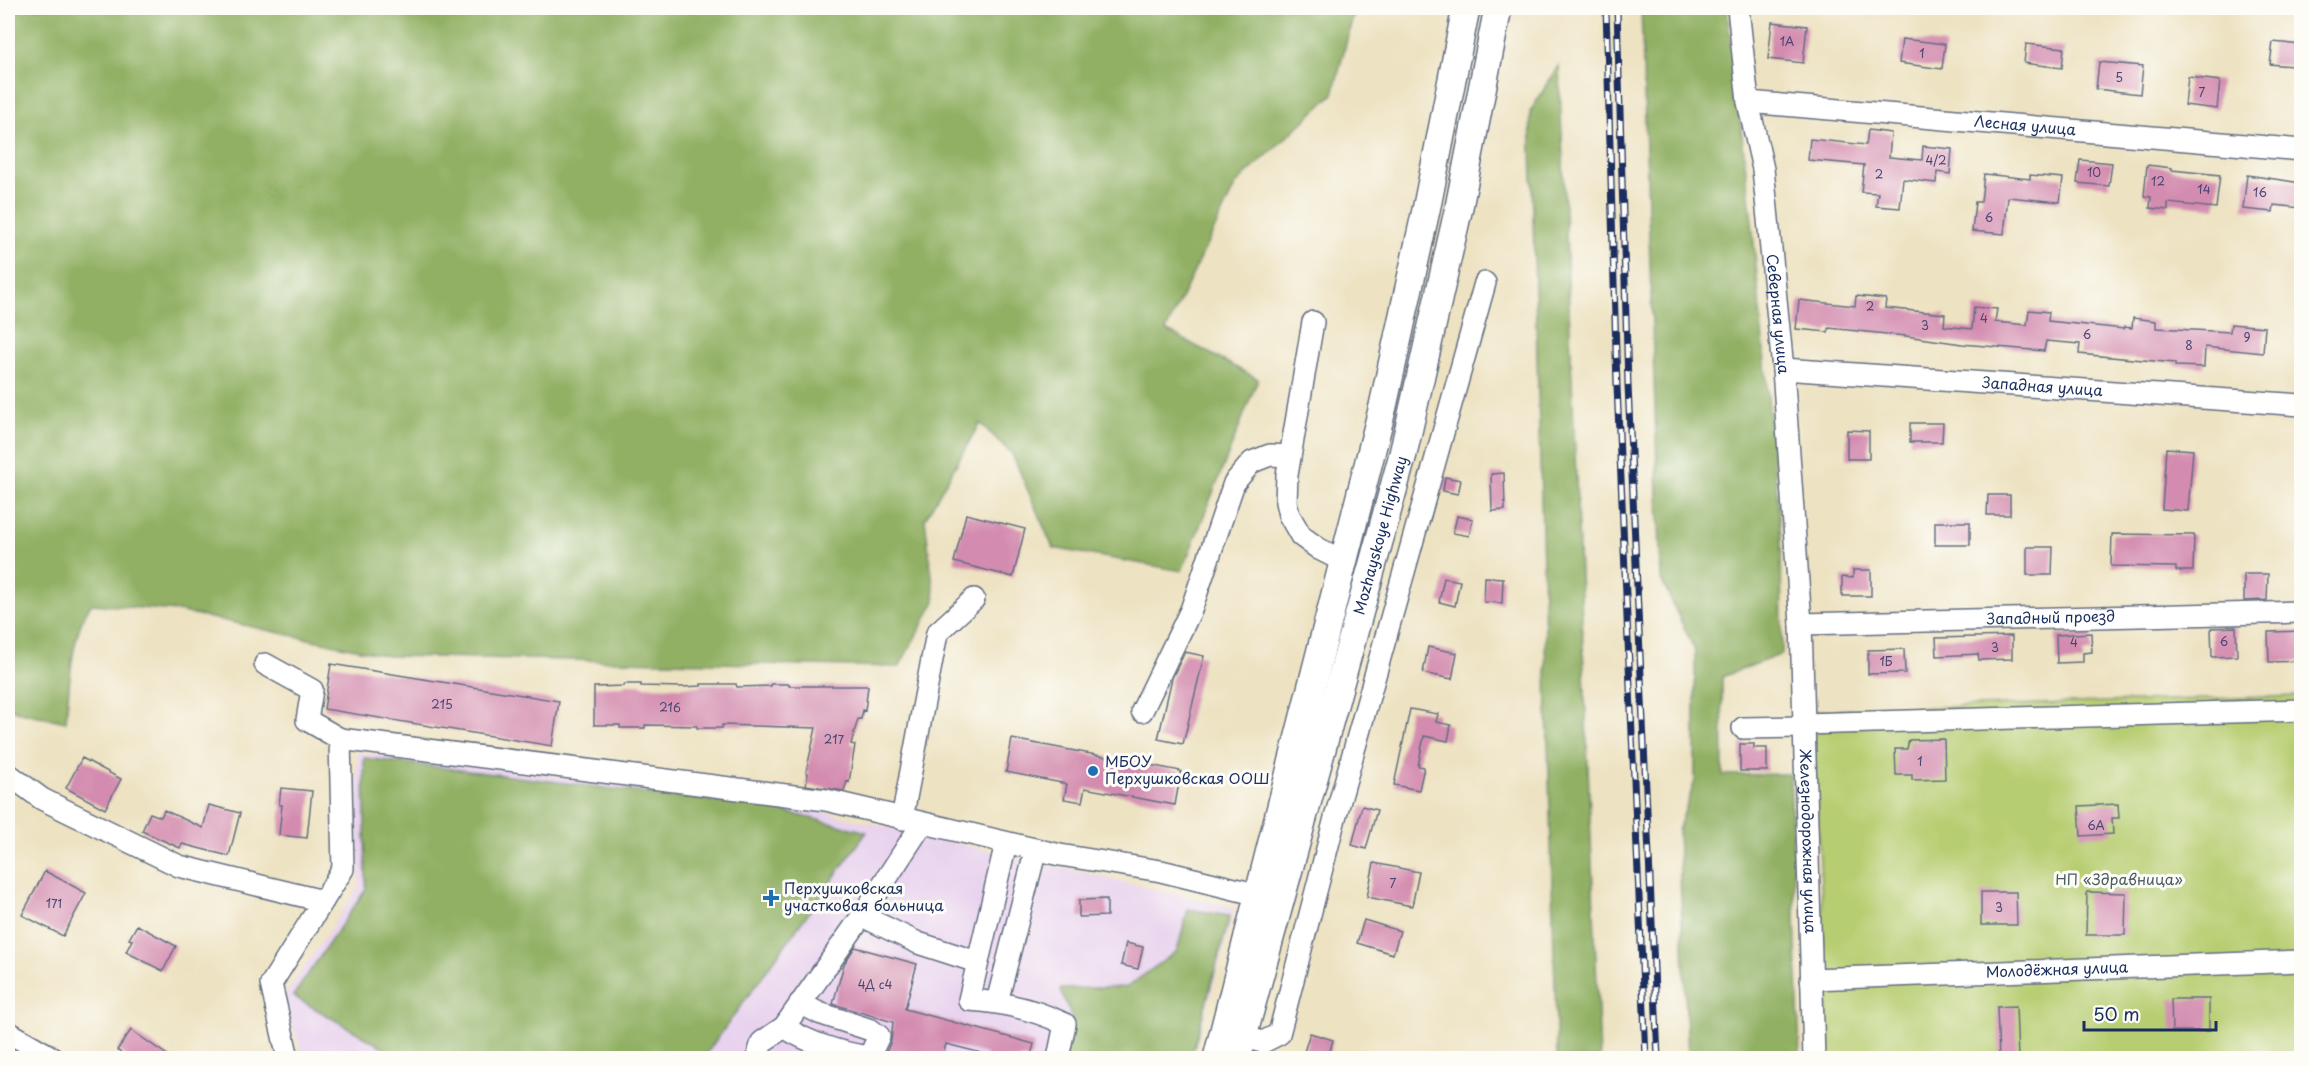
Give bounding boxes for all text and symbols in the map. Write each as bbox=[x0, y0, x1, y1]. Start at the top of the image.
house number: 1А bbox=[1780, 32, 1794, 50]
house number: 1 bbox=[1919, 44, 1925, 62]
house number: 5 bbox=[2115, 68, 2123, 86]
house number: 7 bbox=[2199, 83, 2206, 101]
street label: Лесная улица bbox=[1973, 109, 2077, 140]
house number: 4/2 bbox=[1925, 151, 1947, 169]
house number: 10 bbox=[2087, 163, 2101, 181]
house number: 2 bbox=[1875, 165, 1883, 183]
house number: 12 bbox=[2151, 172, 2165, 190]
house number: 14 bbox=[2197, 180, 2211, 198]
house number: 16 bbox=[2253, 183, 2267, 201]
house number: 6 bbox=[1985, 208, 1993, 226]
street label: Северная улица bbox=[1762, 253, 1796, 375]
house number: 2 bbox=[1866, 297, 1874, 315]
house number: 4 bbox=[1980, 309, 1988, 327]
house number: 3 bbox=[1921, 316, 1929, 334]
house number: 6 bbox=[2083, 325, 2091, 343]
house number: 9 bbox=[2243, 328, 2251, 346]
house number: 8 bbox=[2185, 336, 2193, 354]
street label: Западная улица bbox=[1981, 370, 2104, 401]
street label: Mozhayskoye Highway bbox=[1346, 453, 1412, 617]
street label: Западный проезд bbox=[1986, 603, 2115, 630]
house number: 6 bbox=[2220, 632, 2228, 650]
house number: 4 bbox=[2070, 633, 2078, 651]
house number: 3 bbox=[1991, 638, 1999, 656]
house number: 1Б bbox=[1879, 652, 1893, 670]
house number: 215 bbox=[431, 695, 453, 713]
house number: 216 bbox=[659, 698, 681, 716]
house number: 217 bbox=[824, 730, 845, 748]
street label: Железнодорожная улица bbox=[1795, 748, 1823, 935]
place label: МБОУ Перхушковская ООШ bbox=[1105, 749, 1270, 789]
house number: 1 bbox=[1917, 752, 1923, 770]
marker: МБОУ Перхушковская ООШ bbox=[1086, 764, 1100, 778]
house number: 6А bbox=[2087, 816, 2105, 834]
park label: НП «Здравница» bbox=[2055, 867, 2183, 890]
house number: 7 bbox=[1390, 874, 1397, 892]
place label: Перхушковская участковая больница bbox=[784, 876, 944, 916]
marker: Перхушковская участковая больница bbox=[762, 889, 780, 907]
house number: 171 bbox=[46, 894, 62, 912]
house number: 3 bbox=[1995, 898, 2003, 916]
street label: Молодёжная улица bbox=[1985, 954, 2129, 983]
house number: 4Д с4 bbox=[858, 975, 892, 993]
scale bar bbox=[2084, 994, 2216, 1032]
text: 50 m bbox=[2093, 1000, 2140, 1027]

